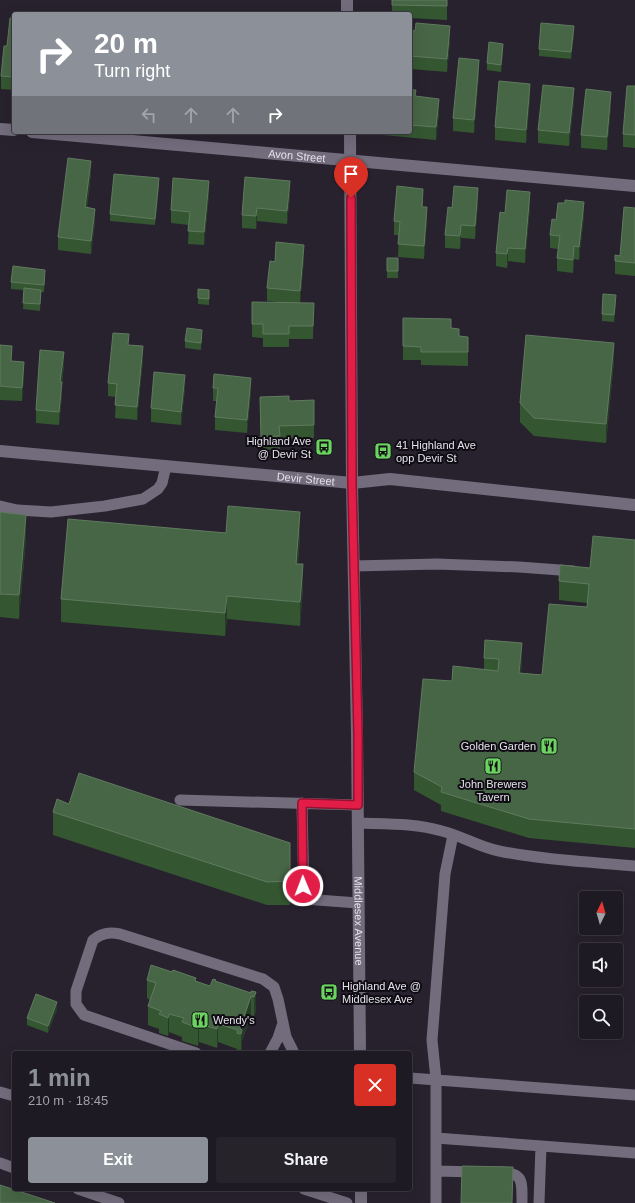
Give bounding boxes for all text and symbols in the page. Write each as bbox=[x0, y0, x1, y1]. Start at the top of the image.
icon: right bbox=[28, 28, 80, 80]
text: 20 m bbox=[94, 28, 158, 59]
text: Turn right bbox=[94, 61, 170, 81]
icon: left bbox=[138, 104, 160, 126]
icon: ahead bbox=[180, 104, 202, 126]
icon: ahead bbox=[222, 104, 244, 126]
icon: right bbox=[264, 104, 286, 126]
street label: Avon Street bbox=[268, 147, 326, 164]
pin bbox=[334, 157, 368, 198]
icon: arrive bbox=[340, 163, 362, 185]
place label: Highland Ave @ Devir St bbox=[246, 435, 311, 460]
bus stop icon: Highland Ave @ Devir St bbox=[314, 437, 334, 457]
place label: 41 Highland Ave opp Devir St bbox=[396, 439, 476, 464]
bus stop icon: 41 Highland Ave opp Devir St bbox=[373, 441, 393, 461]
street label: Devir Street bbox=[276, 470, 335, 487]
restaurant icon: Golden Garden bbox=[539, 736, 559, 756]
place label: Golden Garden bbox=[461, 740, 536, 752]
restaurant icon: John Brewers Tavern bbox=[483, 756, 503, 776]
place label: John Brewers Tavern bbox=[459, 778, 527, 803]
position arrow bbox=[282, 865, 324, 907]
street label: Middlesex Avenue bbox=[352, 876, 365, 966]
north arrow bbox=[579, 891, 623, 935]
map controls bbox=[579, 891, 623, 1039]
button: sound bbox=[579, 943, 623, 987]
place label: Highland Ave @ Middlesex Ave bbox=[342, 980, 421, 1005]
bus stop icon: Highland Ave @ Middlesex Ave bbox=[319, 982, 339, 1002]
button: search bbox=[579, 995, 623, 1039]
restaurant icon: Wendy's bbox=[190, 1010, 210, 1030]
place label: Wendy's bbox=[213, 1014, 255, 1026]
text: 1 min bbox=[28, 1064, 91, 1091]
button: close bbox=[354, 1064, 396, 1106]
text: 210 m · 18:45 bbox=[28, 1093, 108, 1108]
button: Exit bbox=[28, 1137, 208, 1183]
button: Share bbox=[216, 1137, 396, 1183]

